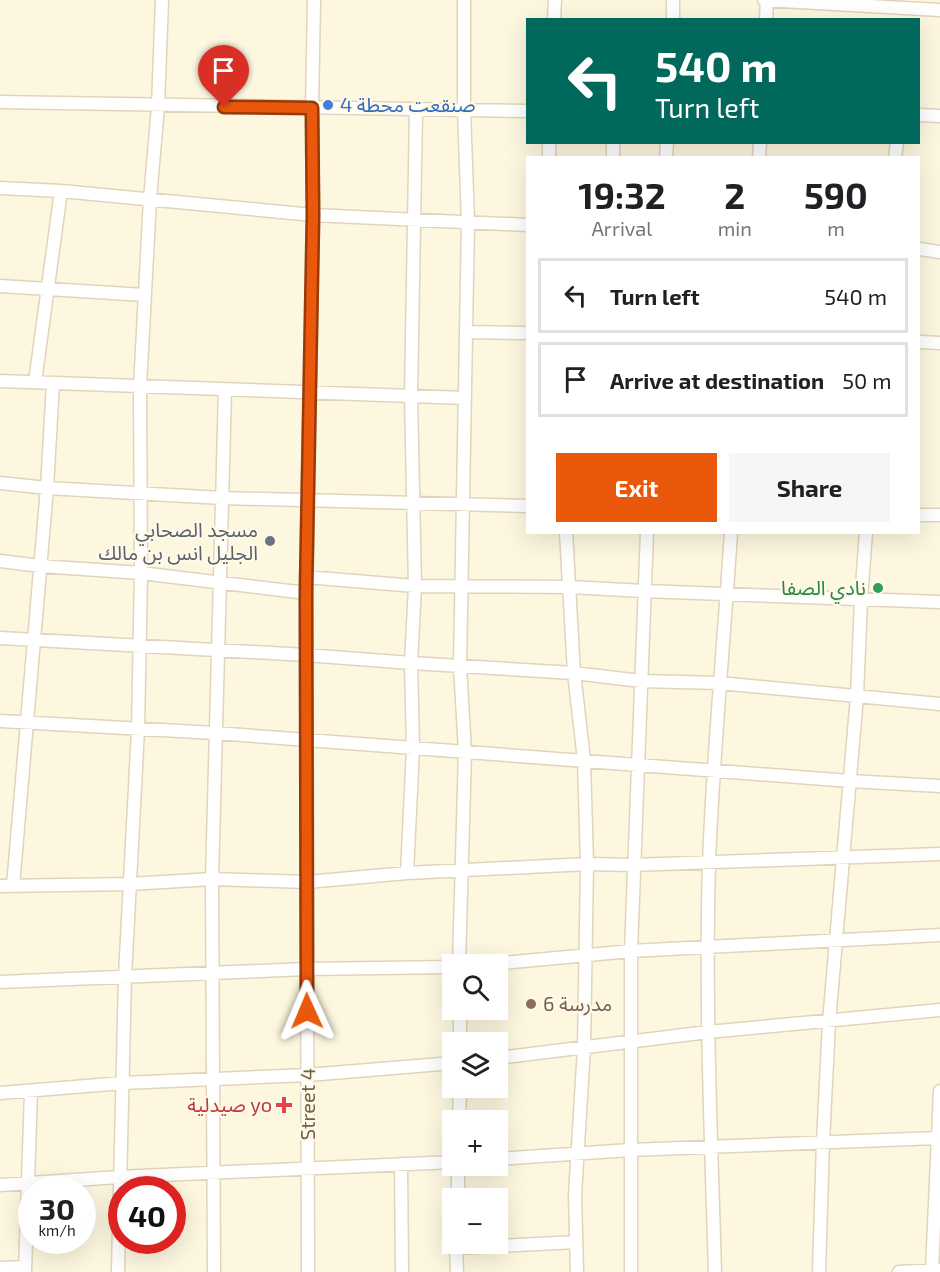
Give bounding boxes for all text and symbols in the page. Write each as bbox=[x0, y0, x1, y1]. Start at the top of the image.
text: 540 m bbox=[655, 40, 778, 90]
icon: left bbox=[556, 42, 634, 120]
pin bbox=[198, 45, 249, 107]
icon: arrive bbox=[207, 54, 240, 87]
text: Turn left bbox=[655, 91, 759, 123]
place label: صنقعت محطة 4 bbox=[340, 92, 476, 116]
marker: صنقعت محطة 4 bbox=[321, 98, 335, 112]
text: 19:32 bbox=[578, 173, 666, 216]
text: 2 bbox=[724, 173, 745, 216]
text: 590 bbox=[804, 173, 868, 216]
text: Arrival bbox=[591, 216, 652, 240]
text: min bbox=[718, 216, 752, 240]
text: m bbox=[827, 216, 845, 240]
icon: left bbox=[559, 279, 592, 312]
text: Turn left bbox=[610, 283, 699, 309]
text: 540 m bbox=[824, 283, 887, 309]
icon: arrive bbox=[559, 363, 592, 396]
text: Arrive at destination bbox=[610, 367, 824, 393]
text: 50 m bbox=[842, 367, 892, 393]
button: Exit bbox=[556, 453, 717, 522]
button: Share bbox=[729, 453, 890, 522]
place label: مسجد الصحابي الجليل انس بن مالك bbox=[98, 517, 258, 565]
marker: مسجد الصحابي الجليل انس بن مالك bbox=[263, 534, 277, 548]
place label: نادي الصفا bbox=[781, 575, 866, 604]
marker: نادي الصفا bbox=[871, 581, 885, 595]
map controls bbox=[442, 954, 508, 1254]
button: search bbox=[442, 954, 508, 1020]
position arrow bbox=[275, 979, 339, 1043]
place label: مدرسة 6 bbox=[543, 991, 612, 1016]
marker: مدرسة 6 bbox=[524, 997, 538, 1011]
button: layers bbox=[442, 1032, 508, 1098]
street label: Street 4 bbox=[295, 1068, 319, 1140]
place label: صيدلية yo bbox=[187, 1092, 272, 1116]
marker: صيدلية yo bbox=[277, 1098, 291, 1112]
button: + bbox=[442, 1110, 508, 1176]
speed limit sign: 40 bbox=[108, 1176, 186, 1254]
button: − bbox=[442, 1188, 508, 1254]
text: 30 bbox=[39, 1190, 75, 1226]
text: km/h bbox=[38, 1221, 76, 1239]

